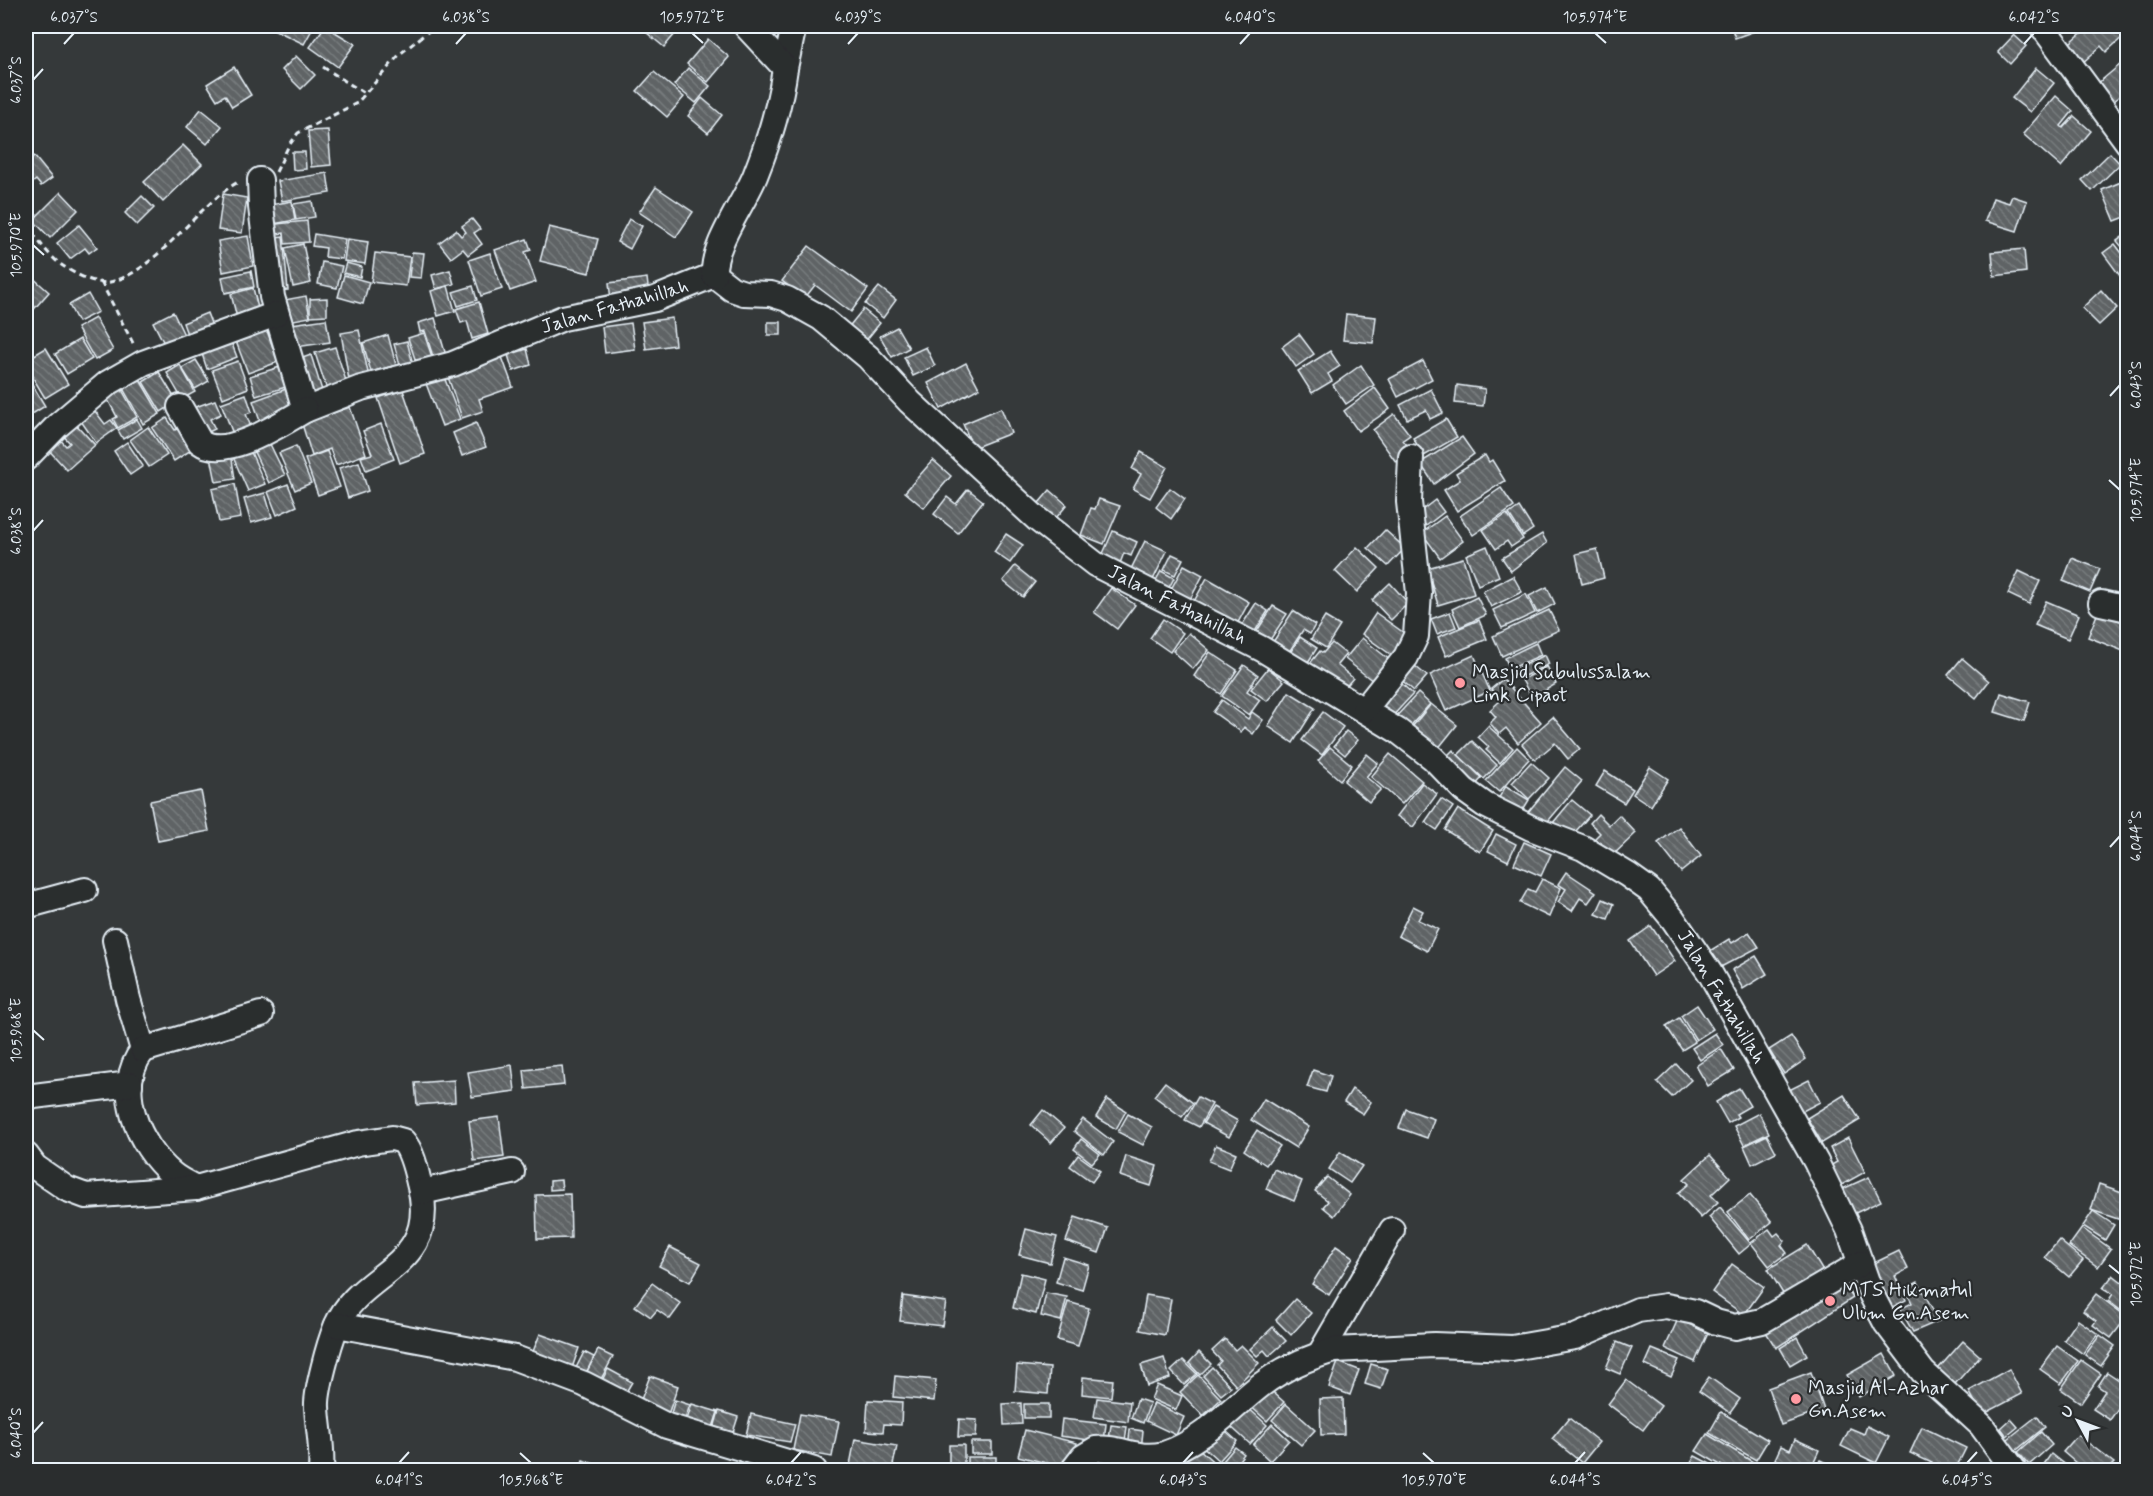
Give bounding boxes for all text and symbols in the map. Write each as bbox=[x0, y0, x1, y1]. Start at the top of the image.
text: 6.037°S bbox=[50, 8, 98, 28]
text: 6.038°S bbox=[442, 8, 490, 28]
text: 105.972°E bbox=[660, 8, 725, 28]
text: 6.039°S bbox=[834, 8, 882, 28]
text: 6.040°S bbox=[1224, 8, 1276, 28]
text: 105.974°E bbox=[1563, 8, 1628, 28]
text: 6.042°S bbox=[2008, 8, 2060, 28]
text: 6.037°S bbox=[7, 56, 27, 104]
text: 105.970°E bbox=[7, 212, 27, 277]
street label: Jalan Fathahillah bbox=[538, 273, 692, 341]
text: 6.043°S bbox=[2127, 361, 2147, 409]
text: 105.974°E bbox=[2127, 457, 2147, 522]
text: 6.038°S bbox=[7, 507, 27, 555]
street label: Jalan Fathahillah bbox=[1103, 558, 1251, 652]
place label: Masjid Subulussalam Link Cipaot bbox=[1472, 659, 1651, 709]
marker: Masjid Subulussalam Link Cipaot bbox=[1453, 676, 1467, 690]
text: 6.044°S bbox=[2127, 811, 2147, 861]
street label: Jalan Fathahillah bbox=[1670, 925, 1772, 1069]
text: 105.968°E bbox=[7, 997, 27, 1062]
text: 105.972°E bbox=[2127, 1241, 2147, 1306]
place label: MTS Hikmatul Ulum Gn.Asem bbox=[1842, 1277, 1973, 1327]
marker: MTS Hikmatul Ulum Gn.Asem bbox=[1823, 1294, 1837, 1308]
place label: Masjid Al-Azhar Gn.Asem bbox=[1808, 1375, 1950, 1425]
north arrow bbox=[2048, 1391, 2108, 1451]
marker: Masjid Al-Azhar Gn.Asem bbox=[1789, 1392, 1803, 1406]
text: U bbox=[2056, 1401, 2079, 1423]
text: 6.040°S bbox=[7, 1407, 27, 1459]
text: 6.041°S bbox=[375, 1471, 423, 1491]
text: 105.968°E bbox=[499, 1471, 564, 1491]
text: 6.042°S bbox=[765, 1471, 817, 1491]
text: 6.043°S bbox=[1159, 1471, 1207, 1491]
text: 105.970°E bbox=[1402, 1471, 1467, 1491]
text: 6.044°S bbox=[1550, 1471, 1600, 1491]
text: 6.045°S bbox=[1942, 1471, 1992, 1491]

